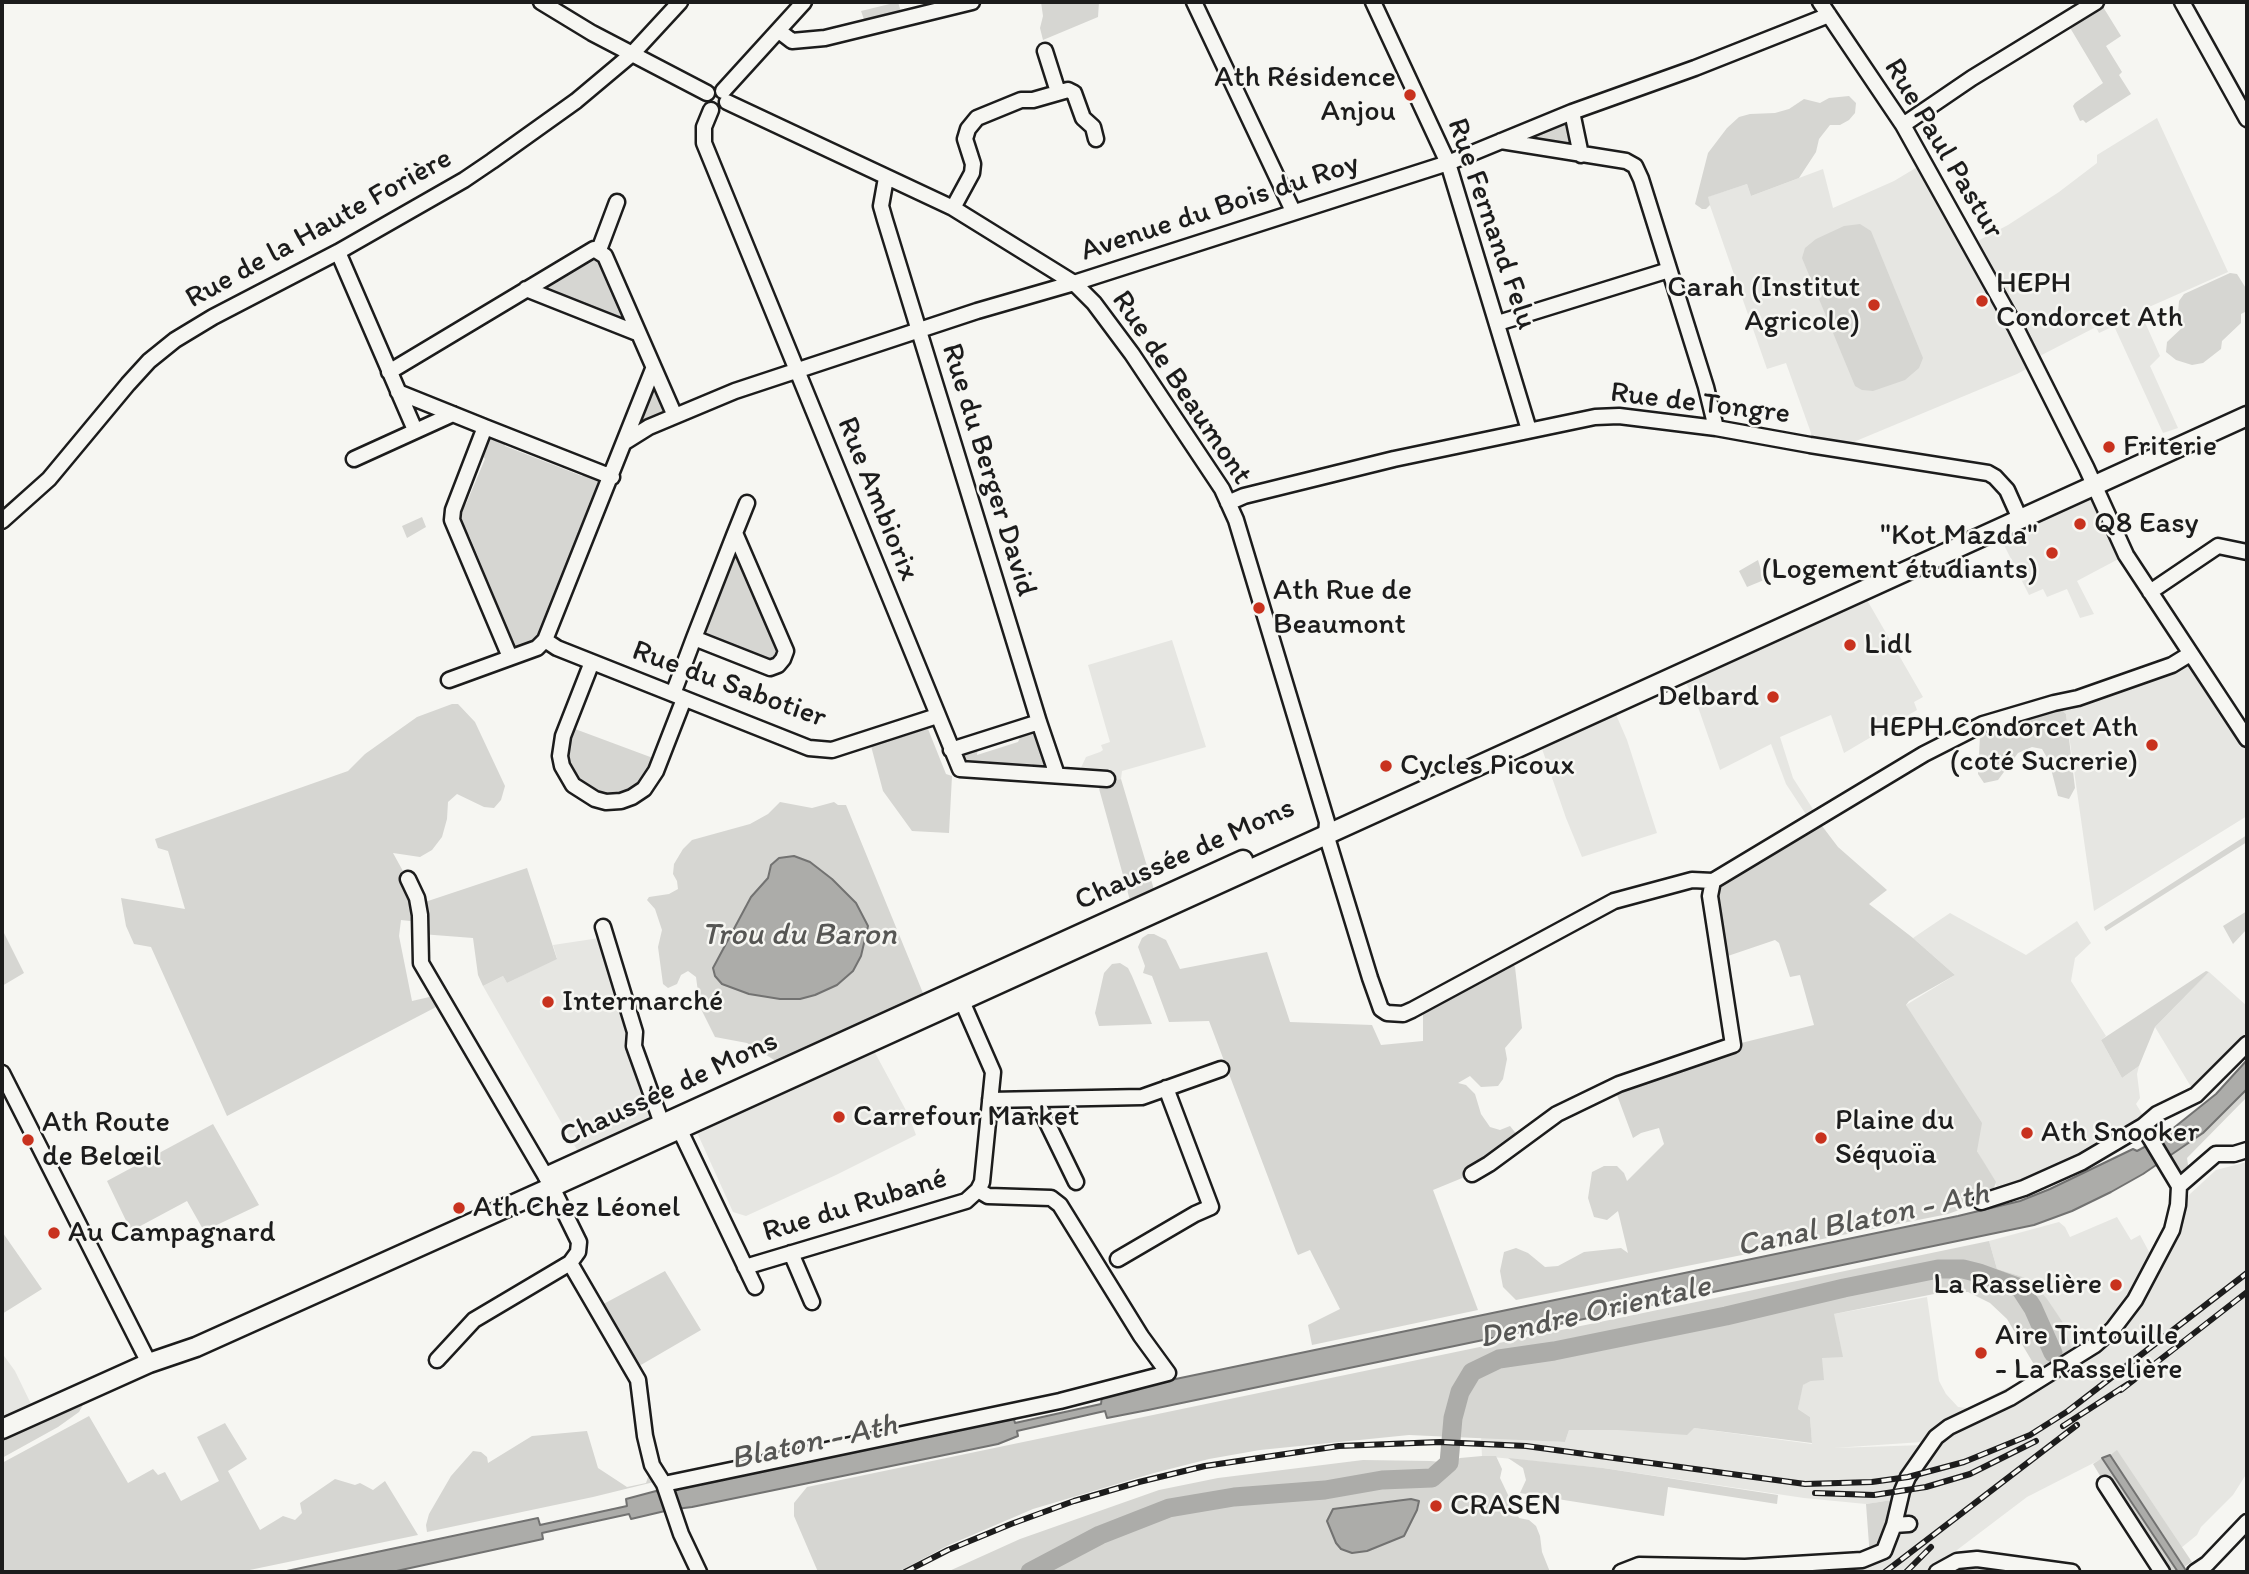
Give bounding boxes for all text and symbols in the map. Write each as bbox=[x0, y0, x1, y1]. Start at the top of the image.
street label: Rue Paul Pastur bbox=[1875, 52, 2011, 246]
place label: Ath Résidence Anjou bbox=[1214, 60, 1396, 130]
marker: Ath Résidence Anjou bbox=[1402, 87, 1418, 103]
street label: Rue Fernand Felu bbox=[1438, 114, 1544, 334]
street label: Rue de la Haute Forière bbox=[180, 141, 458, 317]
street label: Avenue du Bois du Roy bbox=[1076, 146, 1364, 270]
place label: HEPH Condorcet Ath bbox=[1996, 266, 2183, 336]
place label: Carah (Institut Agricole) bbox=[1667, 270, 1860, 340]
street label: Rue de Beaumont bbox=[1103, 284, 1259, 492]
marker: HEPH Condorcet Ath bbox=[1974, 293, 1990, 309]
marker: Carah (Institut Agricole) bbox=[1866, 297, 1882, 313]
street label: Rue du Berger David bbox=[932, 339, 1044, 601]
street label: Rue de Tongre bbox=[1608, 375, 1792, 433]
street label: Rue Ambiorix bbox=[828, 412, 926, 586]
place label: Friterie bbox=[2123, 429, 2217, 465]
marker: Friterie bbox=[2101, 439, 2117, 455]
place label: Q8 Easy bbox=[2094, 506, 2199, 542]
marker: Q8 Easy bbox=[2072, 516, 2088, 532]
place label: "Kot Mazda" (Logement étudiants) bbox=[1762, 518, 2038, 588]
marker: "Kot Mazda" (Logement étudiants) bbox=[2044, 545, 2060, 561]
place label: Ath Rue de Beaumont bbox=[1273, 573, 1412, 644]
marker: Ath Rue de Beaumont bbox=[1251, 600, 1267, 616]
place label: Lidl bbox=[1864, 627, 1912, 663]
street label: Rue du Sabotier bbox=[627, 633, 831, 737]
marker: Lidl bbox=[1842, 637, 1858, 653]
place label: Delbard bbox=[1658, 679, 1759, 715]
marker: Delbard bbox=[1765, 689, 1781, 705]
place label: HEPH Condorcet Ath (coté Sucrerie) bbox=[1869, 710, 2138, 780]
marker: HEPH Condorcet Ath (coté Sucrerie) bbox=[2144, 737, 2160, 753]
place label: Cycles Picoux bbox=[1400, 748, 1575, 784]
marker: Cycles Picoux bbox=[1378, 758, 1394, 774]
street label: Chaussée de Mons bbox=[1070, 790, 1300, 920]
water label: Trou du Baron bbox=[701, 917, 897, 955]
place label: Intermarché bbox=[562, 984, 723, 1020]
marker: Intermarché bbox=[540, 994, 556, 1010]
street label: Chaussée de Mons bbox=[554, 1024, 784, 1156]
place label: Carrefour Market bbox=[853, 1099, 1079, 1135]
place label: Plaine du Séquoïa bbox=[1835, 1103, 1954, 1174]
place label: Ath Route de Belœil bbox=[42, 1105, 170, 1176]
marker: Carrefour Market bbox=[831, 1109, 847, 1125]
place label: Ath Snooker bbox=[2041, 1115, 2199, 1151]
marker: Ath Snooker bbox=[2019, 1125, 2035, 1141]
marker: Plaine du Séquoïa bbox=[1813, 1130, 1829, 1146]
marker: Ath Route de Belœil bbox=[20, 1132, 36, 1148]
street label: Rue du Rubané bbox=[758, 1161, 952, 1251]
water label: Canal Blaton - Ath bbox=[1734, 1176, 1992, 1266]
place label: Ath Chez Léonel bbox=[473, 1190, 680, 1226]
marker: Ath Chez Léonel bbox=[451, 1200, 467, 1216]
place label: Au Campagnard bbox=[68, 1215, 276, 1251]
marker: Au Campagnard bbox=[46, 1225, 62, 1241]
place label: La Rasselière bbox=[1933, 1267, 2102, 1303]
water label: Dendre Orientale bbox=[1476, 1268, 1714, 1358]
marker: La Rasselière bbox=[2108, 1277, 2124, 1293]
place label: Aire Tintouille - La Rasselière bbox=[1995, 1318, 2183, 1388]
marker: Aire Tintouille - La Rasselière bbox=[1973, 1345, 1989, 1361]
water label: Blaton - Ath bbox=[727, 1407, 901, 1479]
place label: CRASEN bbox=[1450, 1488, 1561, 1524]
marker: CRASEN bbox=[1428, 1498, 1444, 1514]

